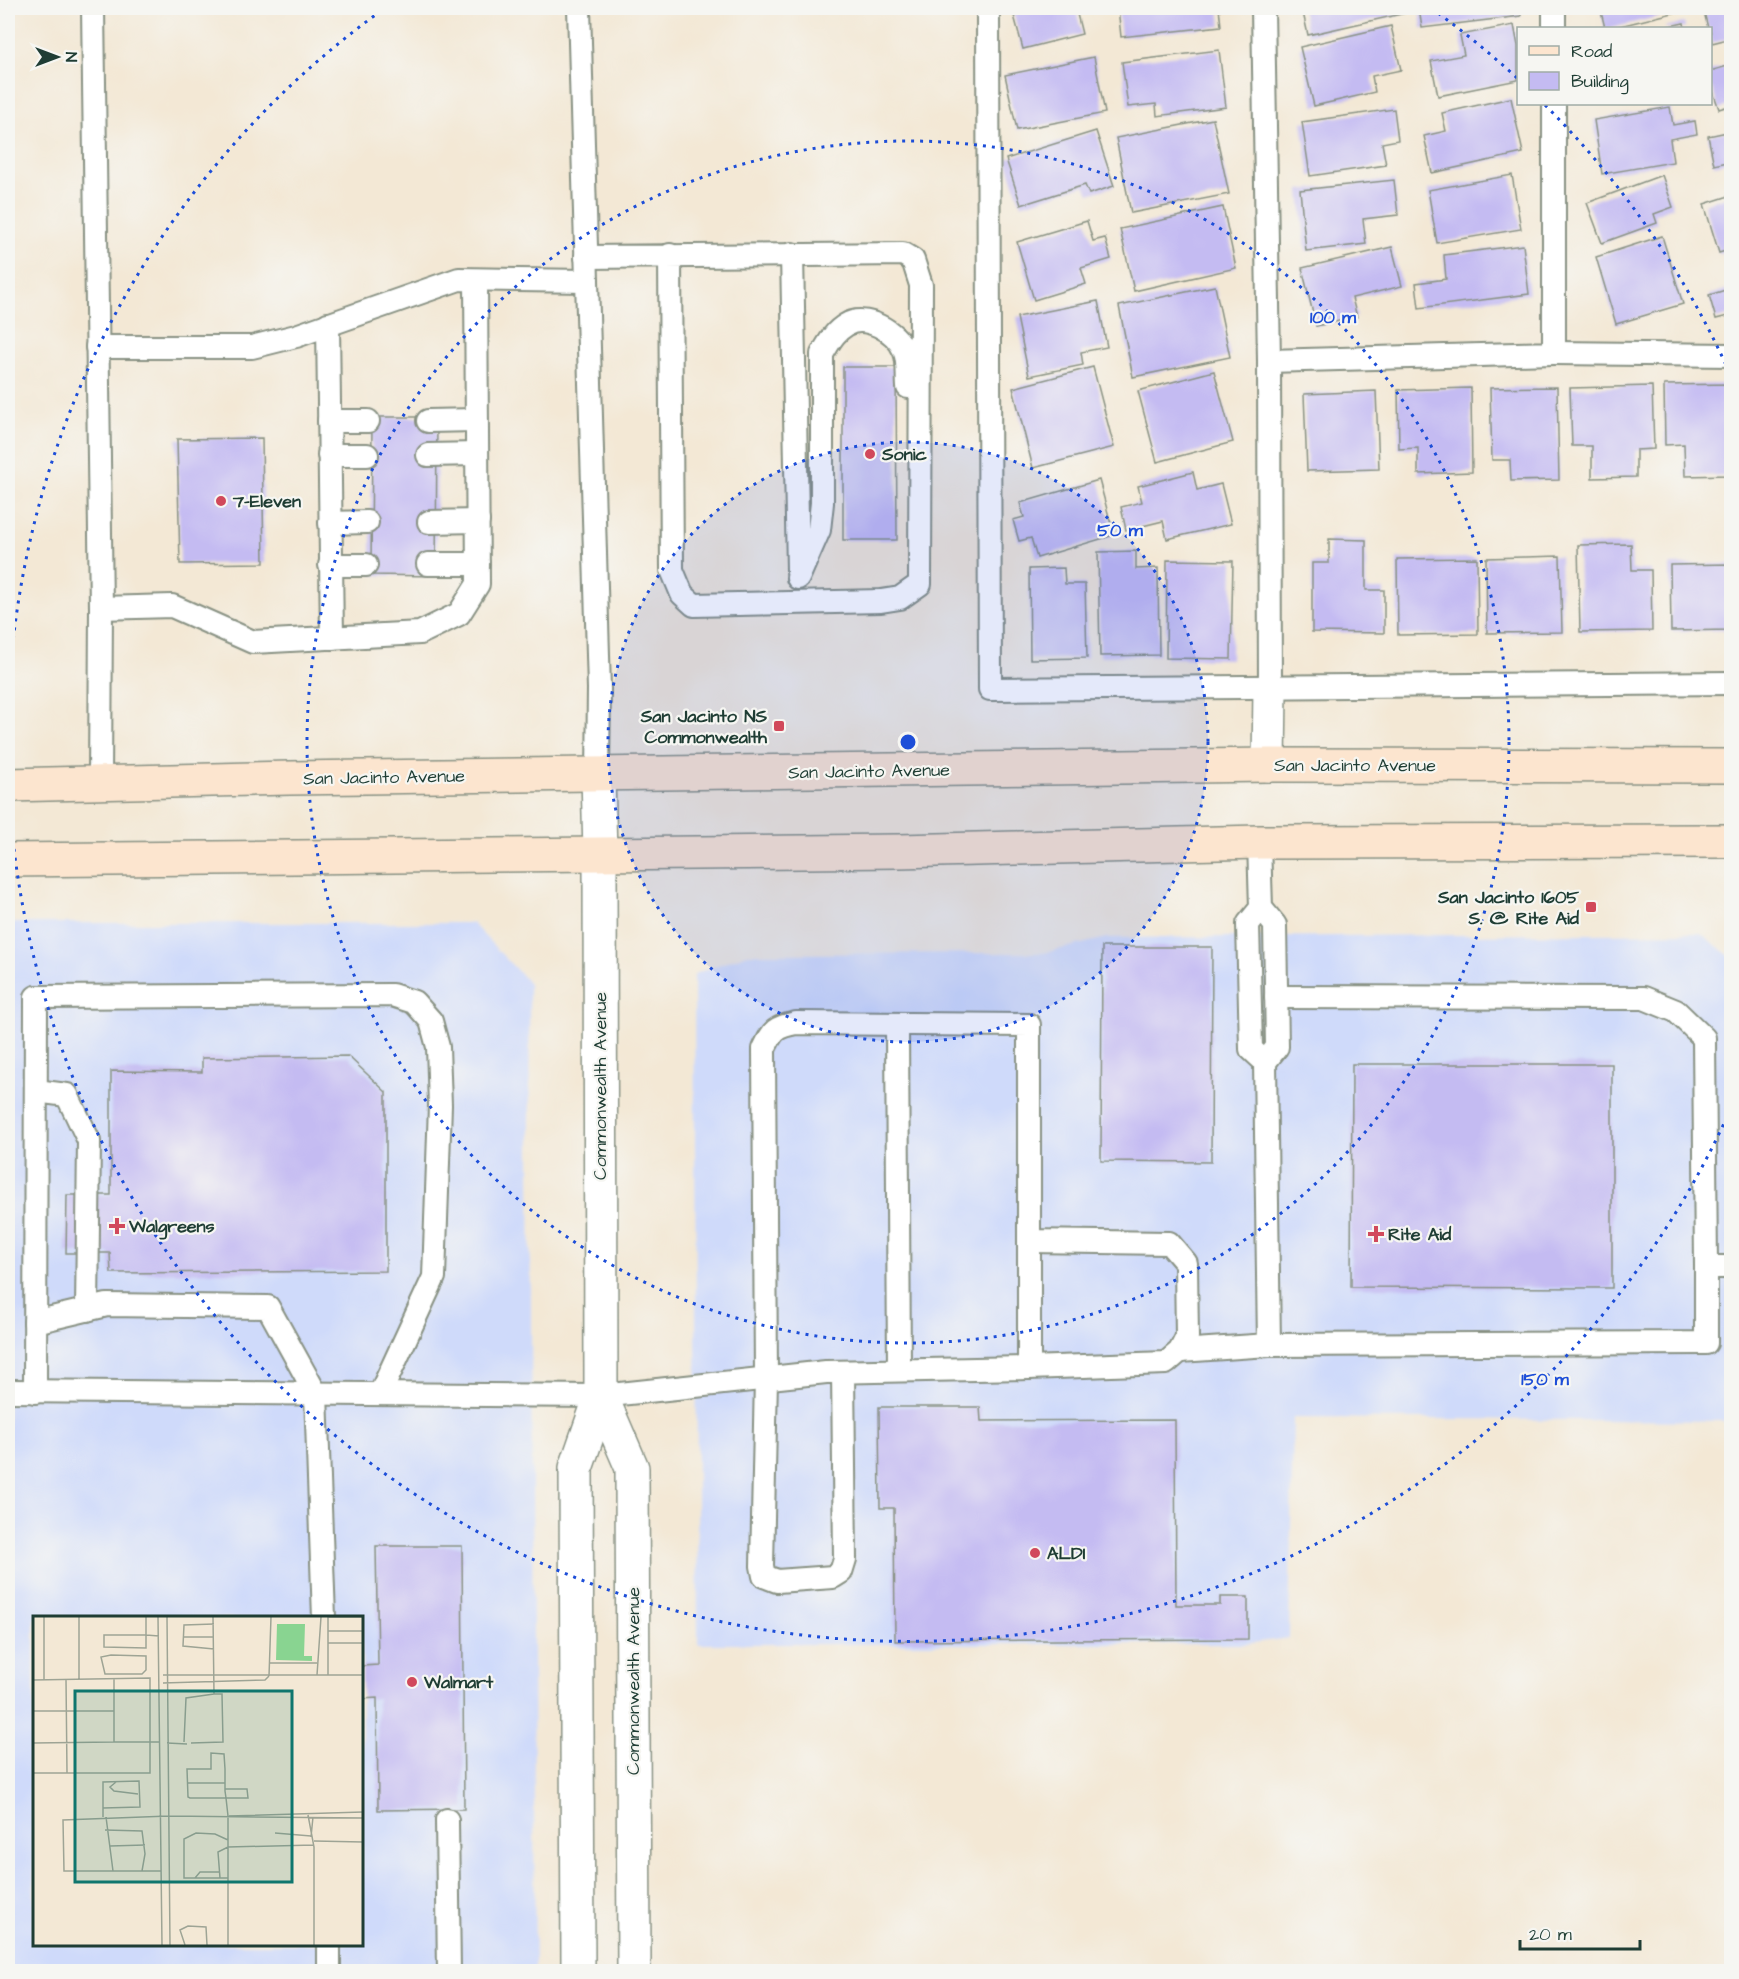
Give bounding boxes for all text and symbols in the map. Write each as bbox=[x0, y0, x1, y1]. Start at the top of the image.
north arrow bbox=[27, 27, 87, 87]
legend bbox=[1517, 27, 1712, 105]
text: Road bbox=[1571, 39, 1612, 64]
text: N bbox=[60, 52, 82, 62]
text: Building bbox=[1571, 69, 1629, 95]
text: 100 m bbox=[1310, 305, 1357, 330]
place label: Sonic bbox=[881, 442, 927, 467]
marker: Sonic bbox=[863, 447, 877, 461]
place label: 7-Eleven bbox=[232, 489, 301, 514]
marker: 7-Eleven bbox=[214, 494, 228, 508]
text: 50 m bbox=[1097, 518, 1144, 543]
place label: San Jacinto NS Commonwealth bbox=[640, 704, 768, 750]
marker: San Jacinto NS Commonwealth bbox=[772, 719, 786, 733]
centre of rings bbox=[898, 732, 918, 752]
street label: San Jacinto Avenue bbox=[1274, 753, 1436, 778]
street label: San Jacinto Avenue bbox=[788, 758, 950, 785]
street label: San Jacinto Avenue bbox=[303, 764, 465, 791]
place label: San Jacinto 1605 S. @ Rite Aid bbox=[1437, 885, 1580, 931]
marker: San Jacinto 1605 S. @ Rite Aid bbox=[1584, 900, 1598, 914]
street label: Commonwealth Avenue bbox=[588, 992, 613, 1180]
place label: Walgreens bbox=[128, 1214, 215, 1240]
marker: Walgreens bbox=[110, 1219, 124, 1233]
place label: Rite Aid bbox=[1388, 1222, 1452, 1247]
marker: Rite Aid bbox=[1369, 1227, 1383, 1241]
text: 150 m bbox=[1521, 1367, 1570, 1392]
place label: ALDI bbox=[1047, 1541, 1086, 1566]
marker: ALDI bbox=[1028, 1546, 1042, 1560]
street label: Commonwealth Avenue bbox=[621, 1587, 646, 1775]
inset map bbox=[33, 1616, 363, 1946]
place label: Walmart bbox=[423, 1670, 494, 1695]
marker: Walmart bbox=[405, 1675, 419, 1689]
scale bar bbox=[1520, 1913, 1640, 1951]
text: 20 m bbox=[1529, 1922, 1572, 1947]

